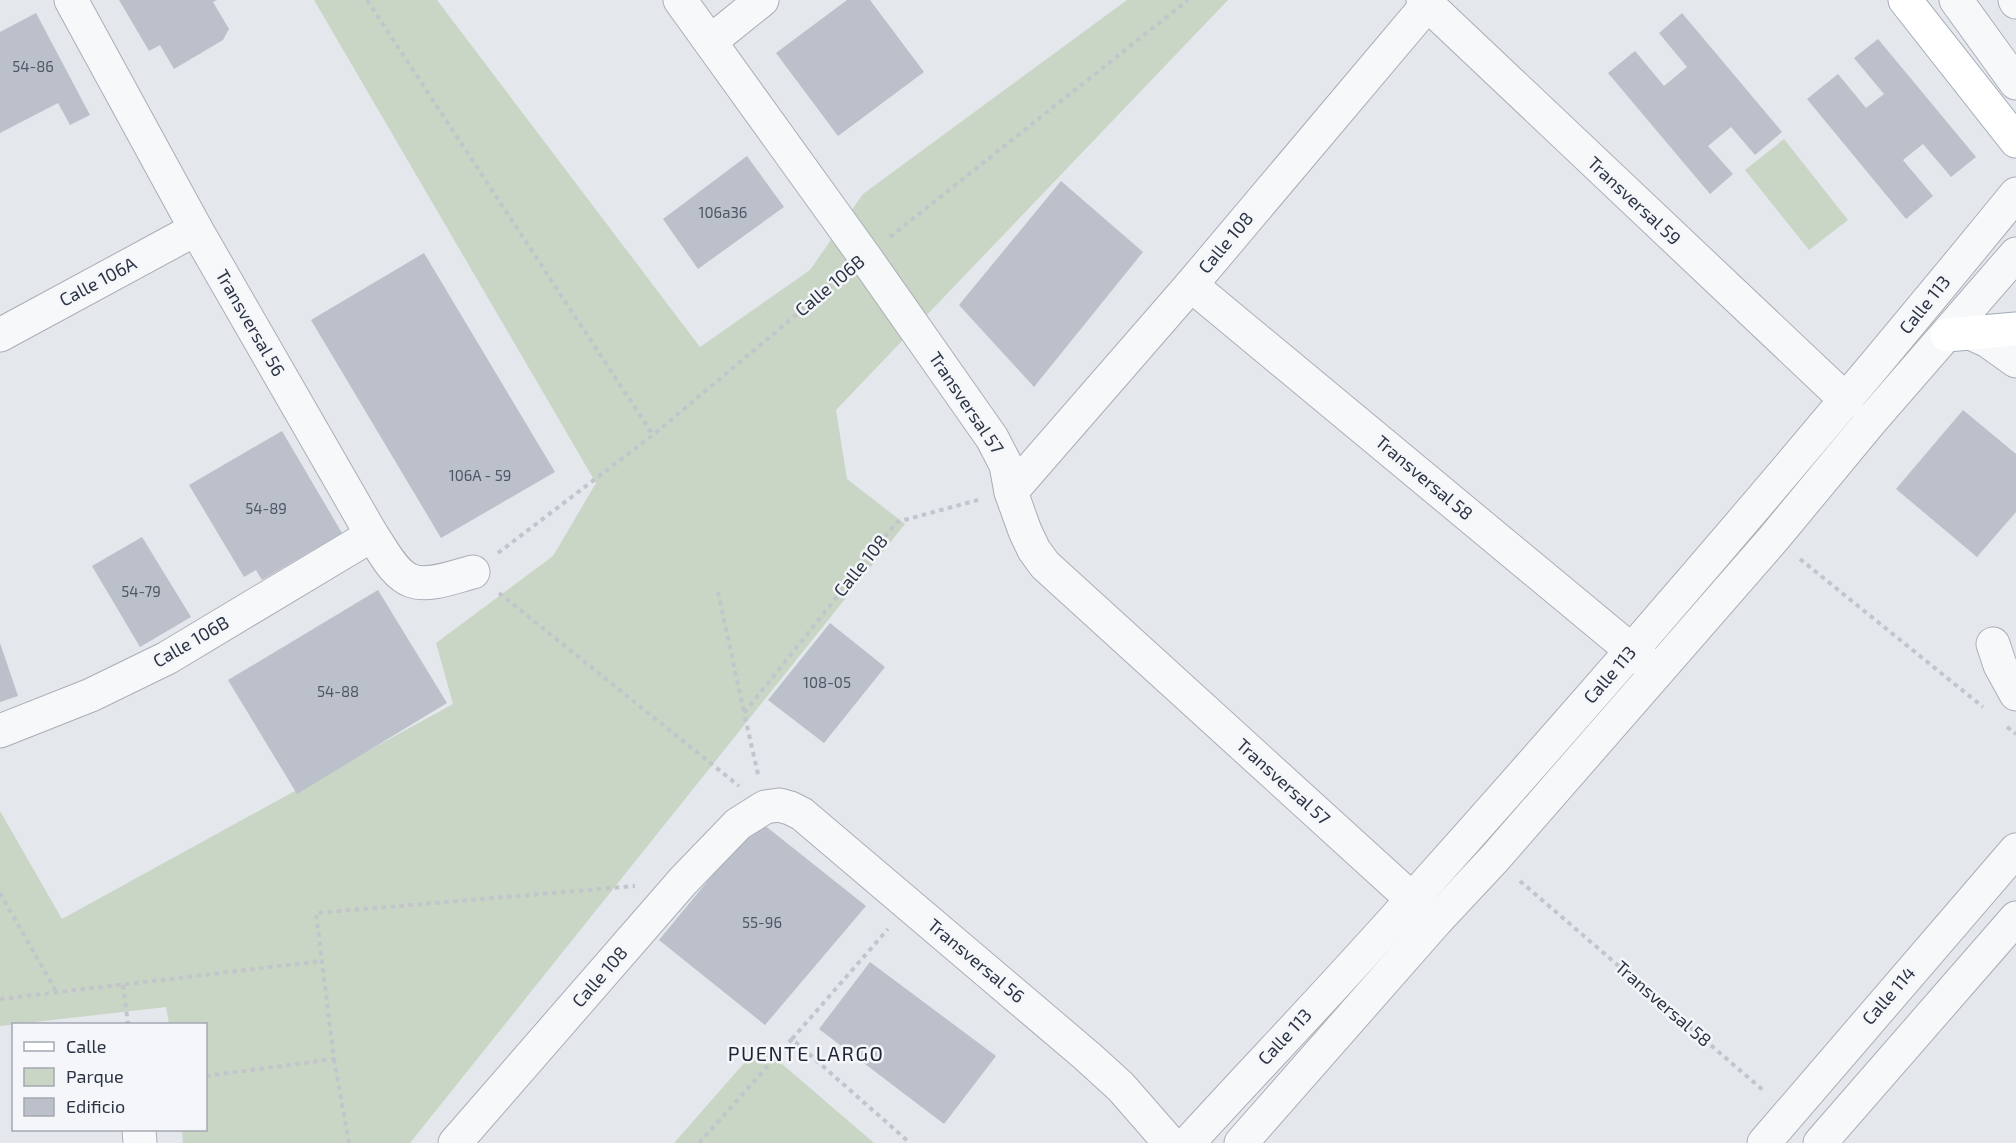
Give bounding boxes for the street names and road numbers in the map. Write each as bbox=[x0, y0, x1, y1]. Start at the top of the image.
street label: Transversal 59 bbox=[1583, 151, 1686, 249]
street label: Calle 108 bbox=[1193, 207, 1257, 278]
street label: Calle 106B bbox=[790, 250, 869, 321]
street label: Calle 106A bbox=[55, 251, 140, 311]
street label: Transversal 56 bbox=[211, 265, 290, 380]
street label: Calle 113 bbox=[1894, 271, 1954, 338]
street label: Transversal 57 bbox=[925, 347, 1009, 458]
street label: Transversal 58 bbox=[1372, 430, 1478, 524]
street label: Calle 108 bbox=[829, 530, 892, 601]
street label: Calle 106B bbox=[149, 611, 232, 672]
street label: Calle 113 bbox=[1578, 641, 1640, 708]
street label: Transversal 57 bbox=[1232, 733, 1335, 829]
street label: Transversal 56 bbox=[924, 913, 1030, 1007]
street label: Calle 108 bbox=[567, 941, 632, 1011]
street label: Transversal 58 bbox=[1611, 955, 1716, 1051]
street label: Calle 114 bbox=[1857, 962, 1919, 1029]
street label: Calle 113 bbox=[1253, 1004, 1316, 1069]

